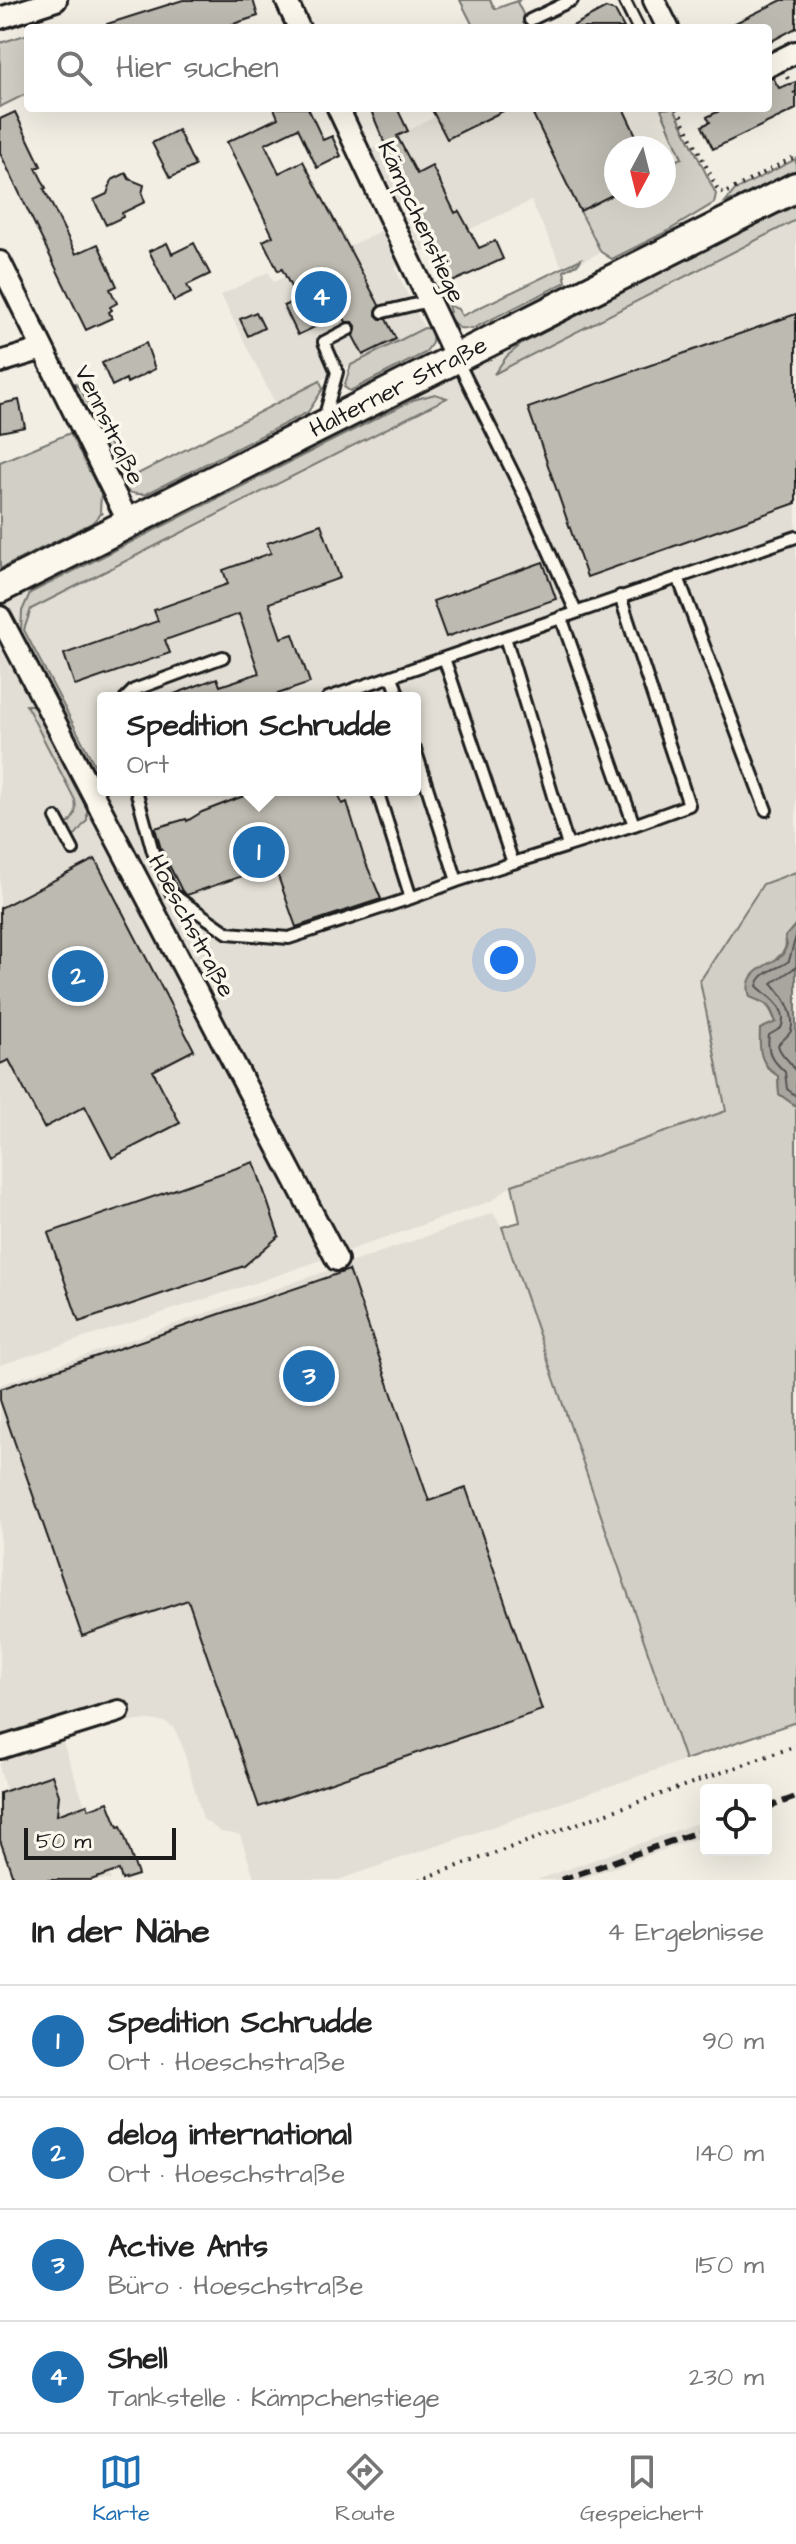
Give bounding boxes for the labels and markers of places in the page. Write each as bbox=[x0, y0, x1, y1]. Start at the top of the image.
pin: 4 bbox=[295, 267, 347, 327]
pin: 1 bbox=[233, 822, 285, 882]
pin: 2 bbox=[52, 946, 104, 1006]
pin: 3 bbox=[283, 1346, 335, 1406]

